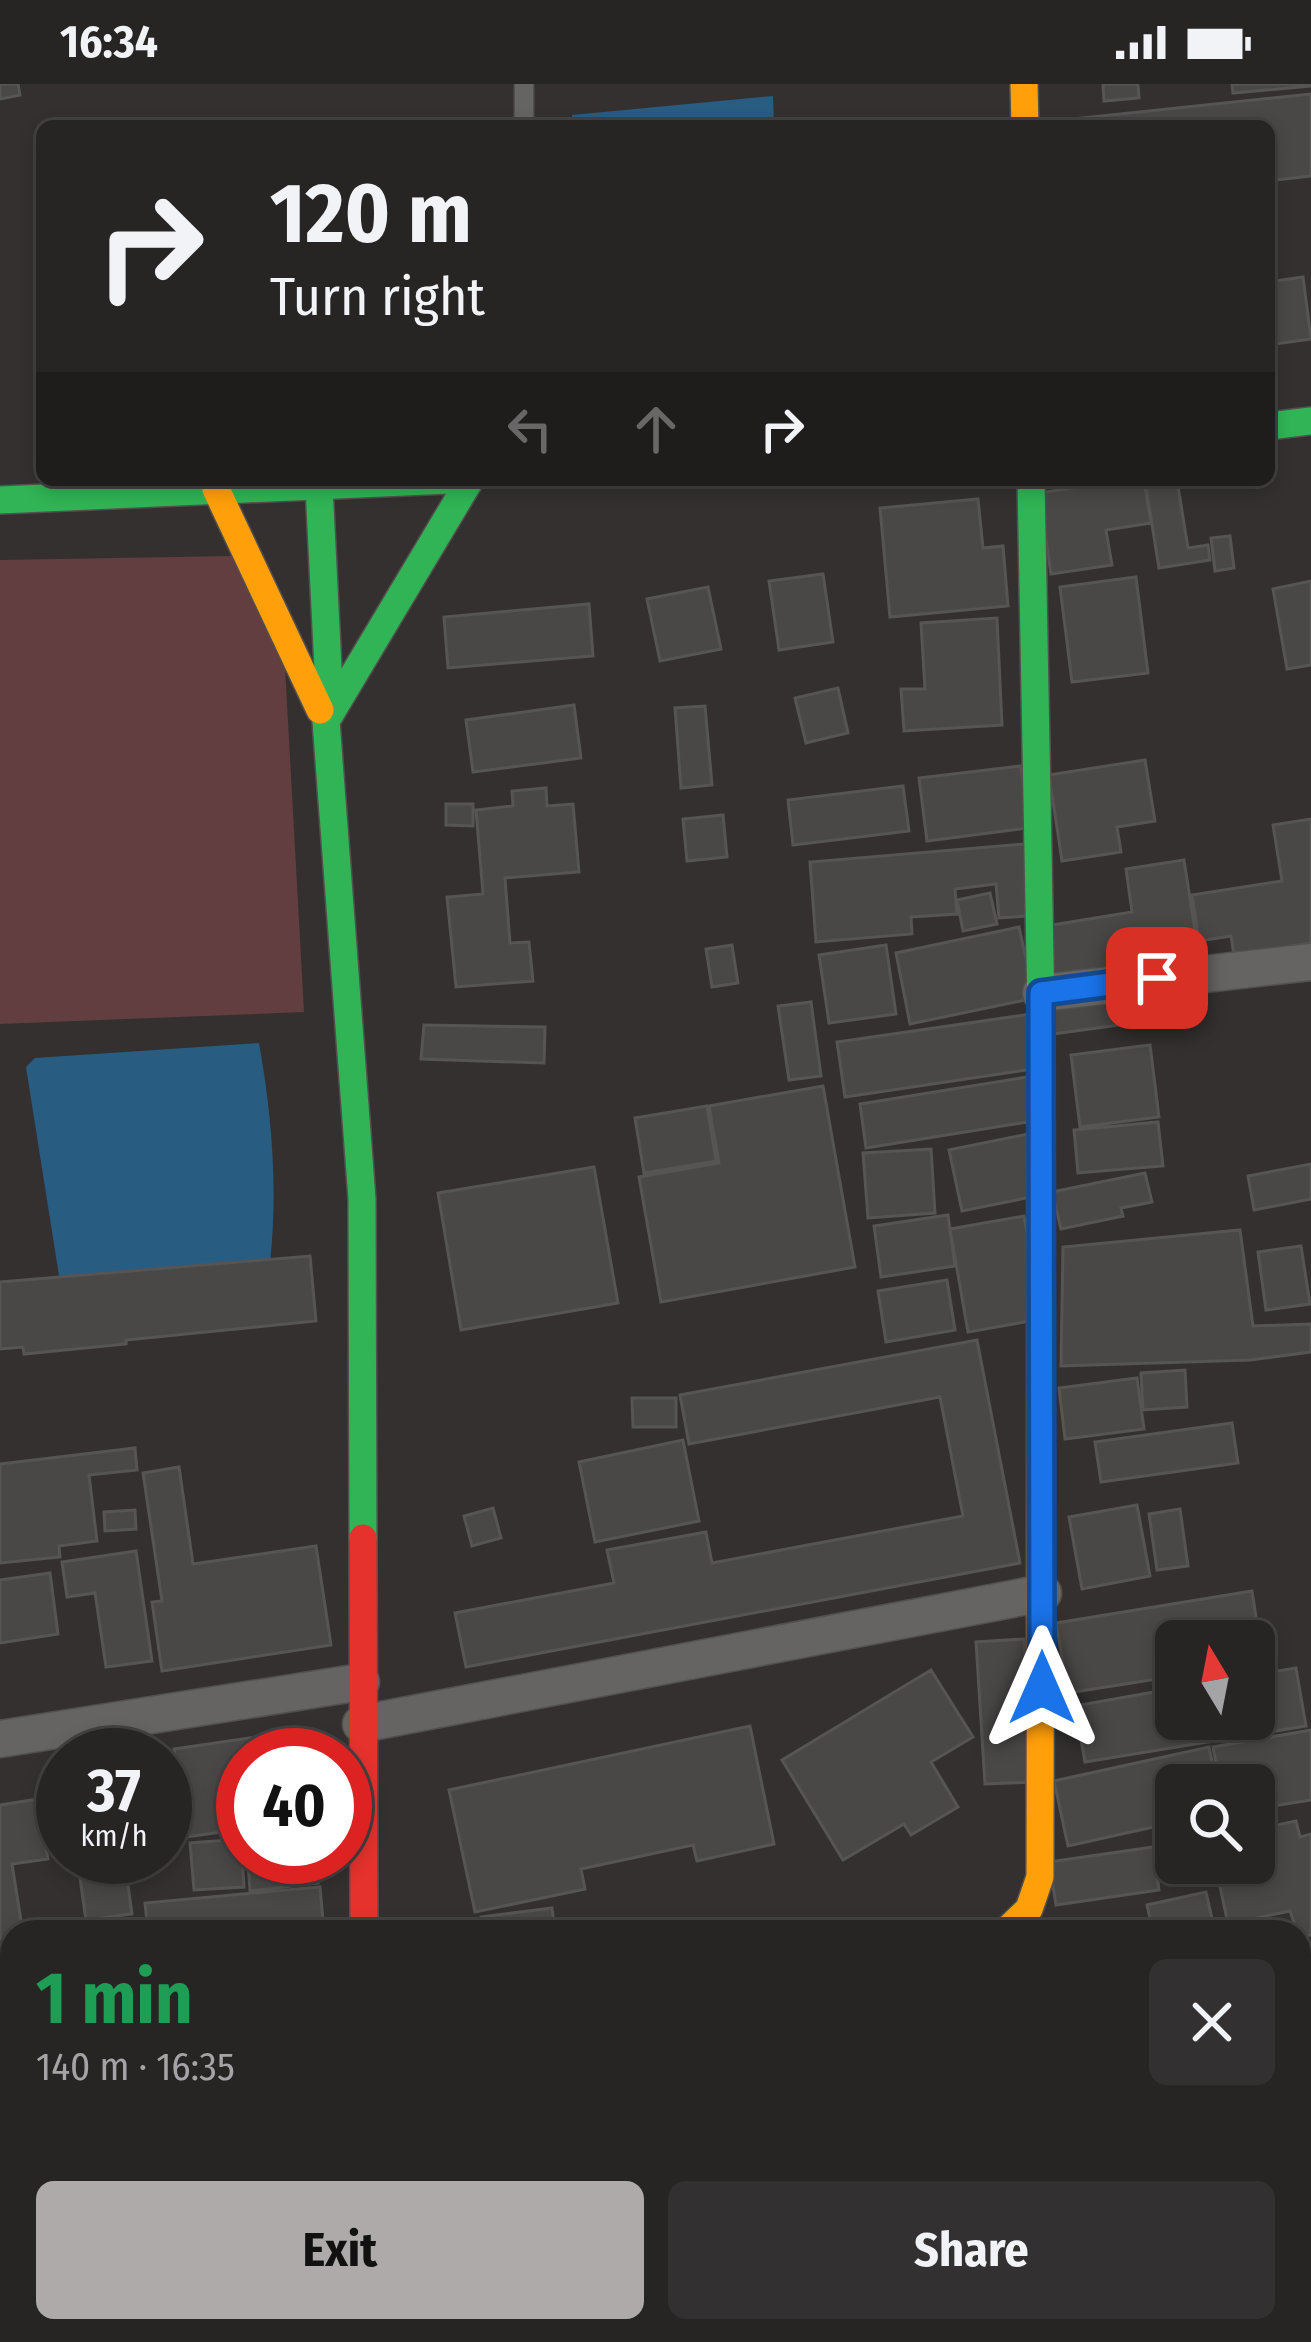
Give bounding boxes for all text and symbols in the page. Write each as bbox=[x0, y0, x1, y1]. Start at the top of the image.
text: 16:34 bbox=[60, 15, 158, 69]
text: 120 m bbox=[270, 163, 472, 264]
icon: right bbox=[72, 168, 228, 324]
text: Turn right bbox=[270, 265, 485, 329]
icon: left bbox=[497, 396, 563, 462]
icon: ahead bbox=[623, 396, 689, 462]
icon: right bbox=[749, 396, 815, 462]
pin bbox=[1106, 927, 1208, 1029]
icon: arrive bbox=[1124, 945, 1190, 1011]
north arrow bbox=[1155, 1620, 1275, 1740]
map controls bbox=[1155, 1620, 1275, 1884]
position arrow bbox=[979, 1625, 1105, 1751]
speed limit sign: 40 bbox=[216, 1728, 372, 1884]
text: 37 bbox=[87, 1755, 141, 1827]
button: search bbox=[1155, 1764, 1275, 1884]
text: km/h bbox=[81, 1818, 147, 1854]
text: 1 min bbox=[36, 1956, 193, 2042]
button: close bbox=[1149, 1959, 1275, 2085]
text: 140 m · 16:35 bbox=[36, 2044, 235, 2090]
button: Exit bbox=[36, 2181, 644, 2319]
button: Share bbox=[668, 2181, 1275, 2319]

